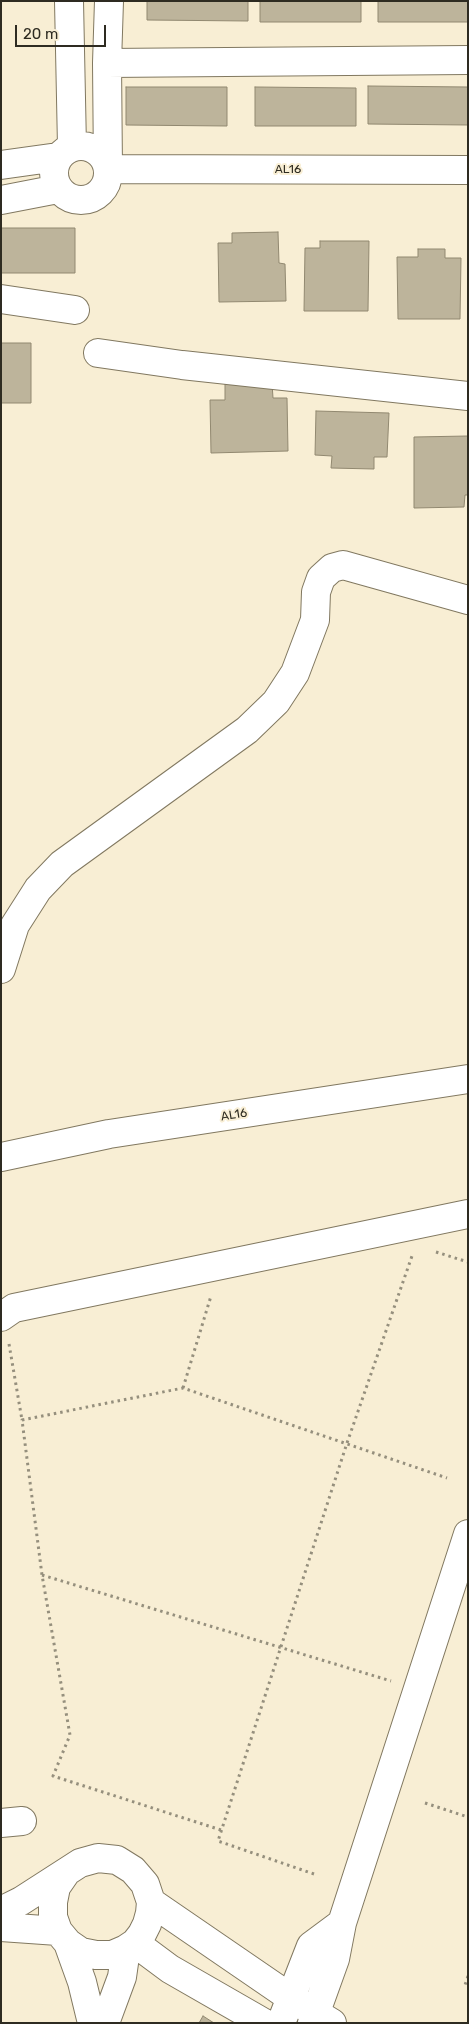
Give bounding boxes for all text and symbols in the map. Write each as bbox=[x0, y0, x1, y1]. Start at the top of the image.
scale bar bbox=[18, 15, 109, 47]
text: 20 m bbox=[23, 25, 58, 43]
street label: AL16 bbox=[275, 163, 301, 177]
street label: AL16 bbox=[220, 1106, 248, 1124]

